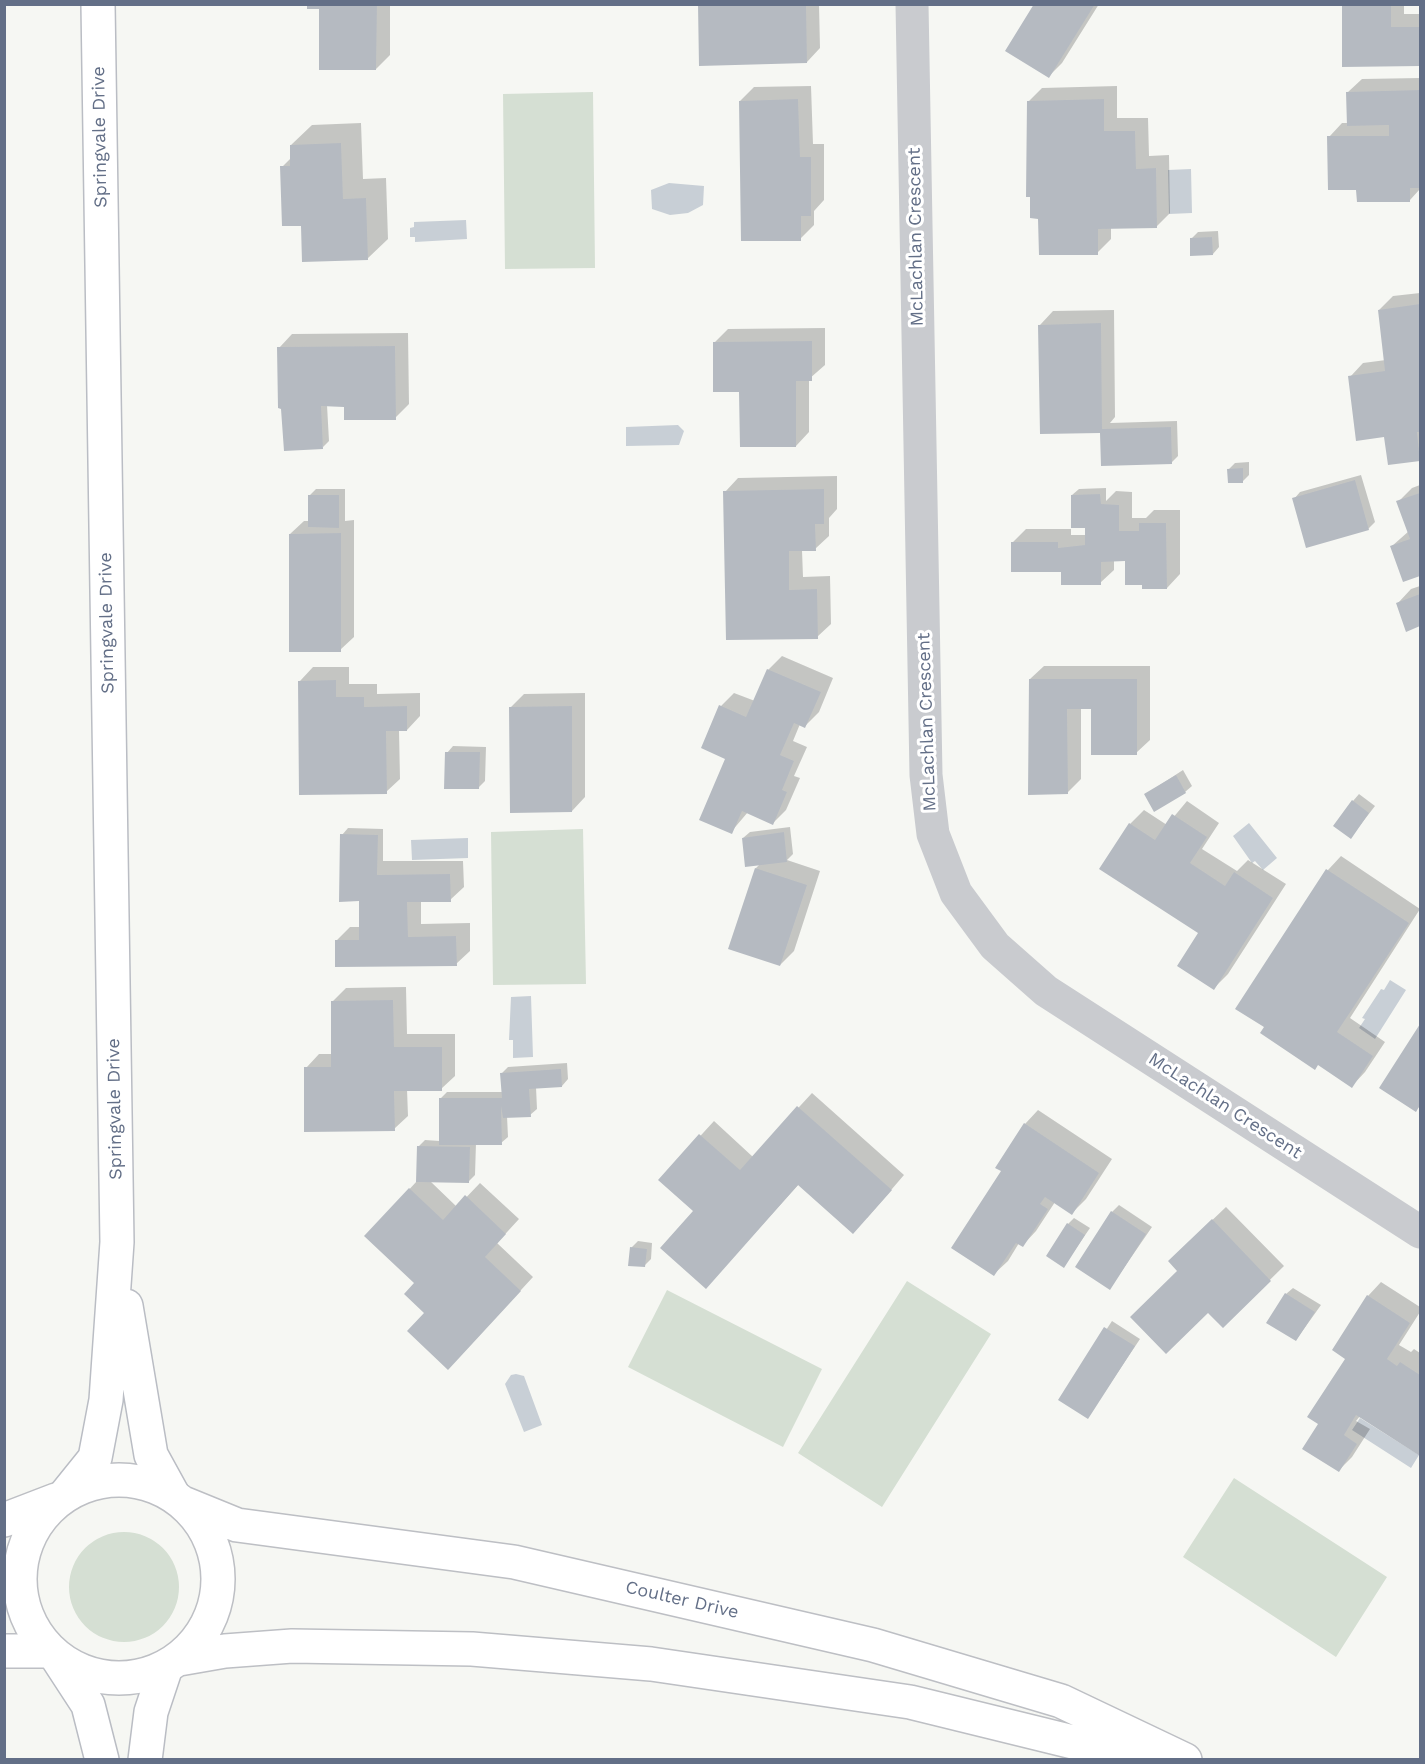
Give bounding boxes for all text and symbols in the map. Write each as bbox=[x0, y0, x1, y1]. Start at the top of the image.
street label: Springvale Drive bbox=[88, 66, 112, 208]
street label: McLachlan Crescent bbox=[904, 147, 928, 327]
street label: Springvale Drive bbox=[95, 552, 119, 694]
street label: McLachlan Crescent bbox=[913, 632, 941, 812]
street label: Springvale Drive bbox=[103, 1038, 127, 1180]
street label: McLachlan Crescent bbox=[1144, 1048, 1306, 1164]
street label: Coulter Drive bbox=[623, 1576, 741, 1624]

